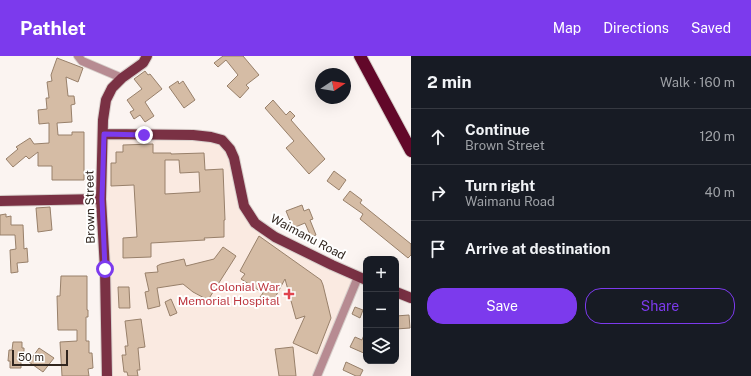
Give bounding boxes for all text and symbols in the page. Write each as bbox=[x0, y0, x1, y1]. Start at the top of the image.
text: Pathlet bbox=[20, 17, 86, 39]
text: Map bbox=[553, 20, 581, 36]
text: Directions bbox=[603, 20, 669, 36]
text: Saved bbox=[691, 20, 731, 36]
north arrow bbox=[315, 68, 351, 104]
text: 2 min bbox=[427, 72, 472, 92]
text: Walk · 160 m bbox=[660, 75, 735, 90]
text: Continue bbox=[465, 121, 530, 138]
route end bbox=[135, 126, 153, 144]
icon: ahead bbox=[427, 126, 449, 148]
text: 120 m bbox=[700, 129, 735, 144]
text: Brown Street bbox=[465, 138, 545, 153]
street label: Brown Street bbox=[82, 170, 98, 244]
text: Turn right bbox=[465, 177, 535, 194]
icon: right bbox=[427, 182, 449, 204]
text: 40 m bbox=[704, 185, 735, 200]
text: Waimanu Road bbox=[465, 194, 555, 209]
street label: Waimanu Road bbox=[268, 211, 348, 263]
icon: arrive bbox=[427, 238, 449, 260]
text: Arrive at destination bbox=[465, 240, 610, 257]
map controls bbox=[363, 256, 399, 364]
button: + bbox=[363, 256, 399, 292]
route start bbox=[96, 260, 114, 278]
place label: Colonial War Memorial Hospital bbox=[178, 280, 280, 308]
marker: Colonial War Memorial Hospital bbox=[283, 288, 295, 300]
button: Save bbox=[427, 288, 577, 324]
button: Share bbox=[585, 288, 735, 324]
button: − bbox=[363, 292, 399, 328]
button: layers bbox=[363, 328, 399, 364]
scale bar bbox=[12, 348, 68, 367]
text: 50 m bbox=[18, 351, 44, 363]

